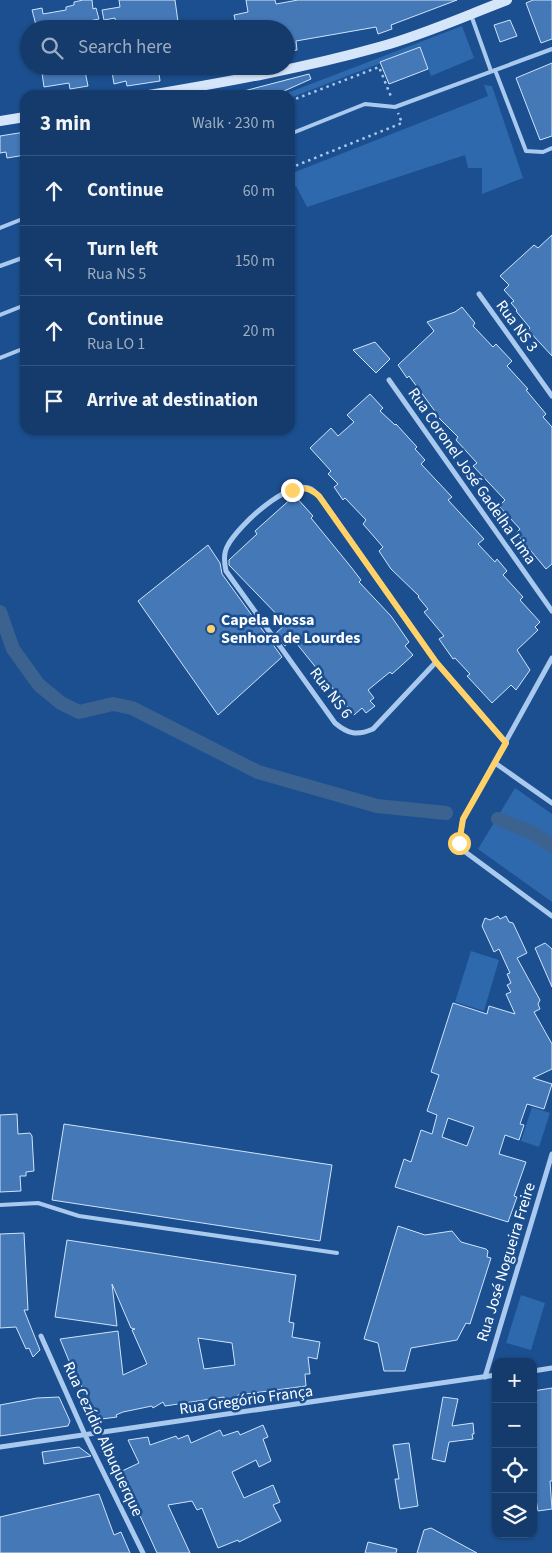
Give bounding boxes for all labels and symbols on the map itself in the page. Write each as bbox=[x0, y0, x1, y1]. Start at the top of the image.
street label: Rua NS 3 bbox=[491, 296, 543, 356]
street label: Rua Coronel José Gadelha Lima bbox=[403, 383, 541, 569]
route end bbox=[281, 479, 304, 502]
place label: Capela Nossa Senhora de Lourdes bbox=[221, 609, 360, 649]
marker: Capela Nossa Senhora de Lourdes bbox=[205, 623, 217, 635]
street label: Rua NS 6 bbox=[304, 663, 358, 723]
route start bbox=[448, 832, 471, 855]
street label: Rua José Nogueira Freire bbox=[471, 1180, 541, 1344]
street label: Rua Cezídio Albuquerque bbox=[57, 1358, 149, 1520]
street label: Rua Gregório França bbox=[178, 1380, 314, 1420]

